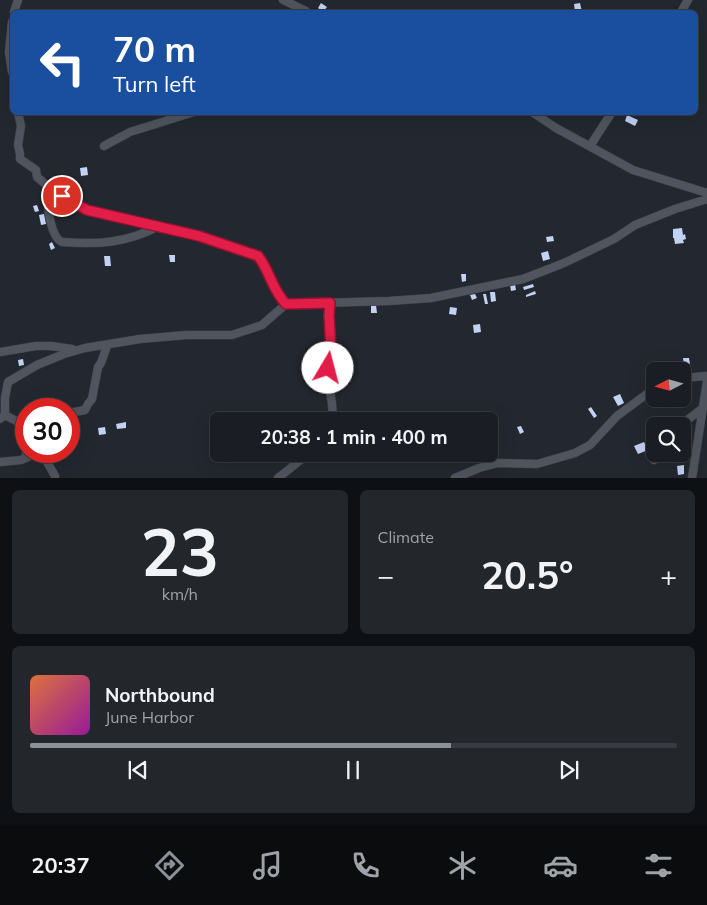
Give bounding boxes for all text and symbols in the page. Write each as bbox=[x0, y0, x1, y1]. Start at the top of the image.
text: 70 m bbox=[113, 27, 196, 71]
icon: left bbox=[30, 30, 95, 95]
text: Turn left bbox=[113, 70, 196, 98]
pin bbox=[41, 175, 83, 217]
icon: arrive bbox=[48, 182, 76, 210]
position arrow bbox=[301, 341, 353, 393]
north arrow bbox=[646, 362, 691, 408]
map controls bbox=[646, 362, 691, 462]
speed limit sign: 30 bbox=[15, 398, 80, 463]
button: search bbox=[646, 417, 691, 462]
text: 20:38 · 1 min · 400 m bbox=[260, 425, 448, 449]
text: 23 bbox=[141, 511, 219, 592]
text: Climate bbox=[378, 527, 434, 547]
text: 20.5° bbox=[481, 551, 573, 599]
text: − bbox=[378, 558, 394, 593]
text: + bbox=[660, 558, 677, 593]
text: km/h bbox=[162, 584, 198, 604]
text: Northbound bbox=[105, 683, 215, 707]
text: June Harbor bbox=[105, 707, 194, 727]
icon: previous bbox=[124, 756, 152, 784]
icon: pause bbox=[339, 756, 367, 784]
icon: next bbox=[555, 756, 583, 784]
icon: directions bbox=[152, 848, 187, 883]
icon: music bbox=[250, 848, 285, 883]
icon: phone bbox=[348, 848, 383, 883]
icon: climate bbox=[445, 848, 480, 883]
icon: car bbox=[543, 848, 578, 883]
icon: filters bbox=[641, 848, 676, 883]
text: 20:37 bbox=[31, 851, 90, 879]

